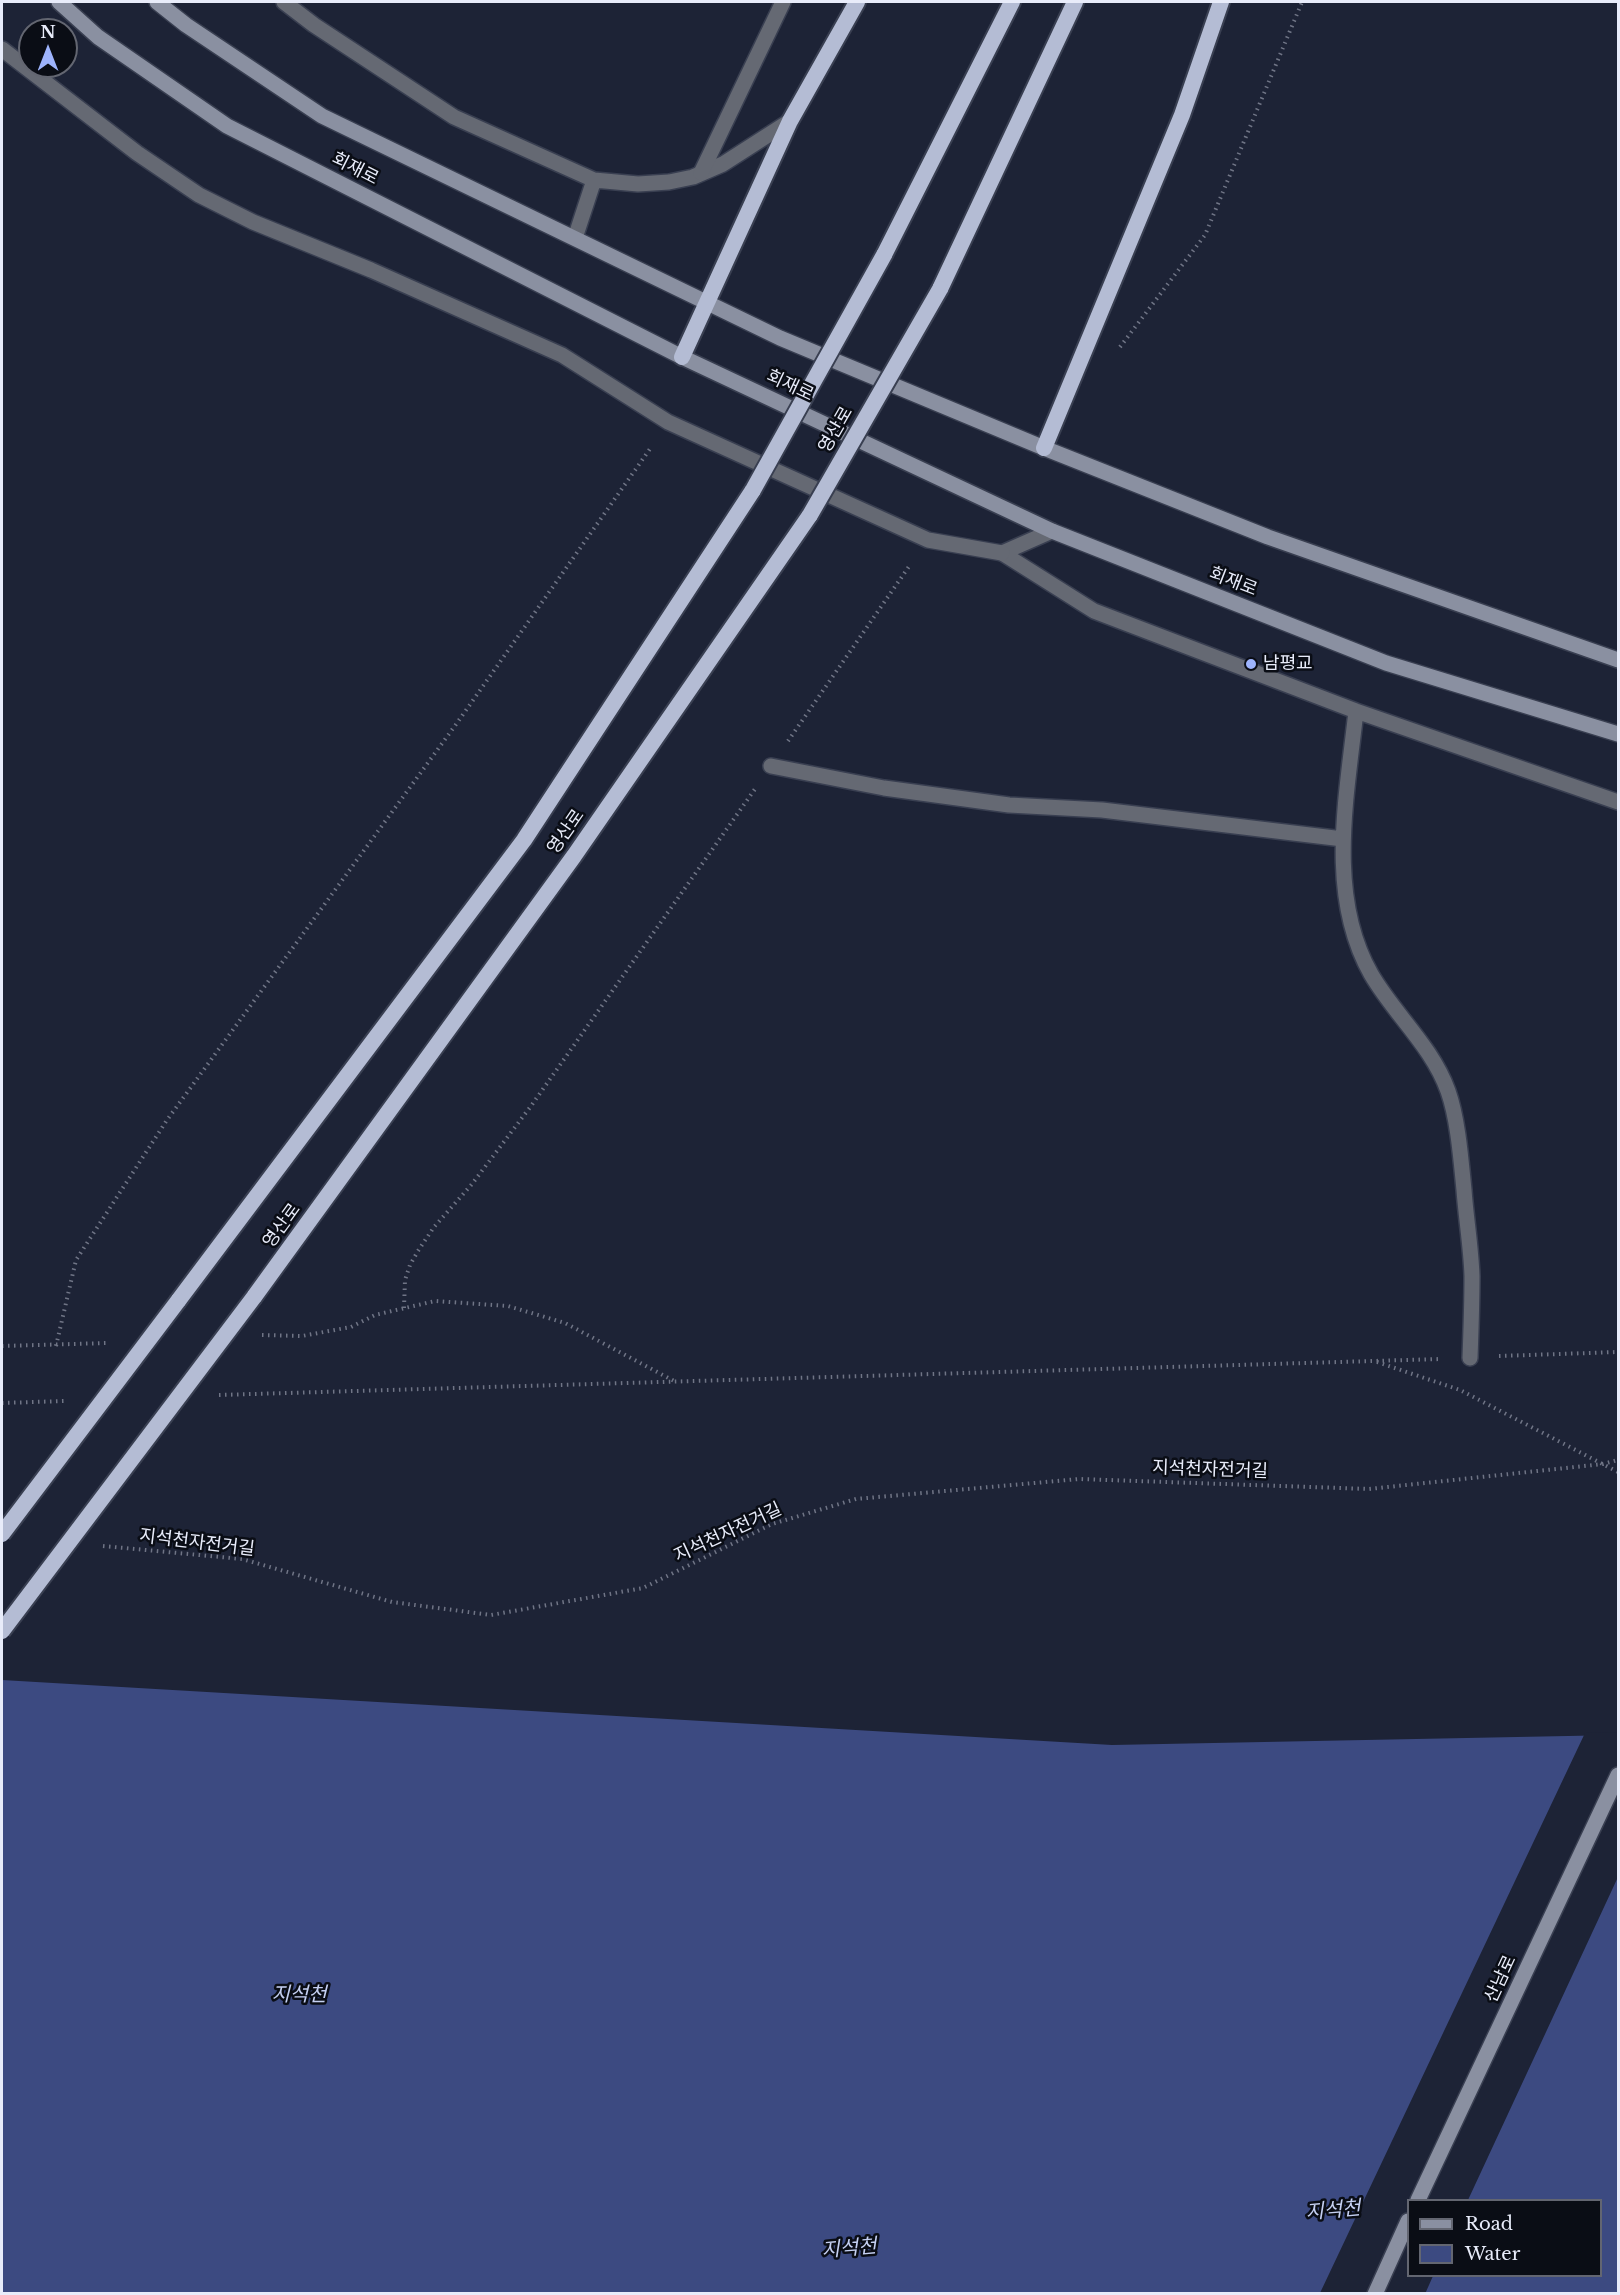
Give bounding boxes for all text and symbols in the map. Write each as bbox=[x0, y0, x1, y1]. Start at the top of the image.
north arrow bbox=[18, 18, 78, 78]
text: N bbox=[40, 22, 56, 42]
street label: 회재로 bbox=[328, 148, 382, 190]
street label: 회재로 bbox=[763, 366, 817, 406]
street label: 영산로 bbox=[814, 403, 858, 457]
street label: 회재로 bbox=[1206, 563, 1260, 601]
place label: 남평교 bbox=[1263, 653, 1313, 675]
marker: 남평교 bbox=[1244, 657, 1258, 671]
street label: 영산로 bbox=[543, 805, 589, 859]
street label: 영산로 bbox=[259, 1200, 305, 1252]
street label: 지석천자전거길 bbox=[1152, 1457, 1268, 1483]
street label: 지석천자전거길 bbox=[671, 1499, 785, 1567]
street label: 지석천자전거길 bbox=[138, 1525, 256, 1561]
street label: 산남로 bbox=[1481, 1952, 1521, 2006]
water label: 지석천 bbox=[271, 1983, 327, 2007]
water label: 지석천 bbox=[1304, 2197, 1362, 2225]
legend bbox=[1407, 2199, 1602, 2277]
text: Road bbox=[1465, 2213, 1513, 2235]
water label: 지석천 bbox=[820, 2235, 878, 2263]
text: Water bbox=[1465, 2243, 1520, 2265]

